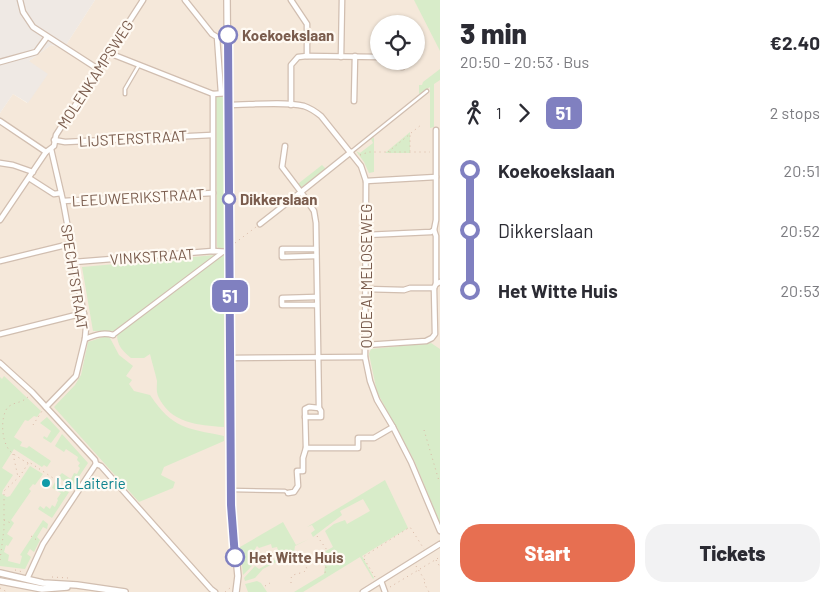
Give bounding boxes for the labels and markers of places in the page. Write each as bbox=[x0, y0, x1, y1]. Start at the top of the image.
marker: Koekoekslaan bbox=[218, 25, 238, 45]
place label: Koekoekslaan bbox=[242, 26, 334, 44]
place label: Dikkerslaan bbox=[240, 190, 317, 208]
marker: Dikkerslaan bbox=[222, 192, 236, 206]
place label: La Laiterie bbox=[56, 474, 126, 492]
marker: La Laiterie bbox=[40, 477, 52, 489]
marker: Het Witte Huis bbox=[225, 547, 245, 567]
place label: Het Witte Huis bbox=[249, 548, 344, 566]

